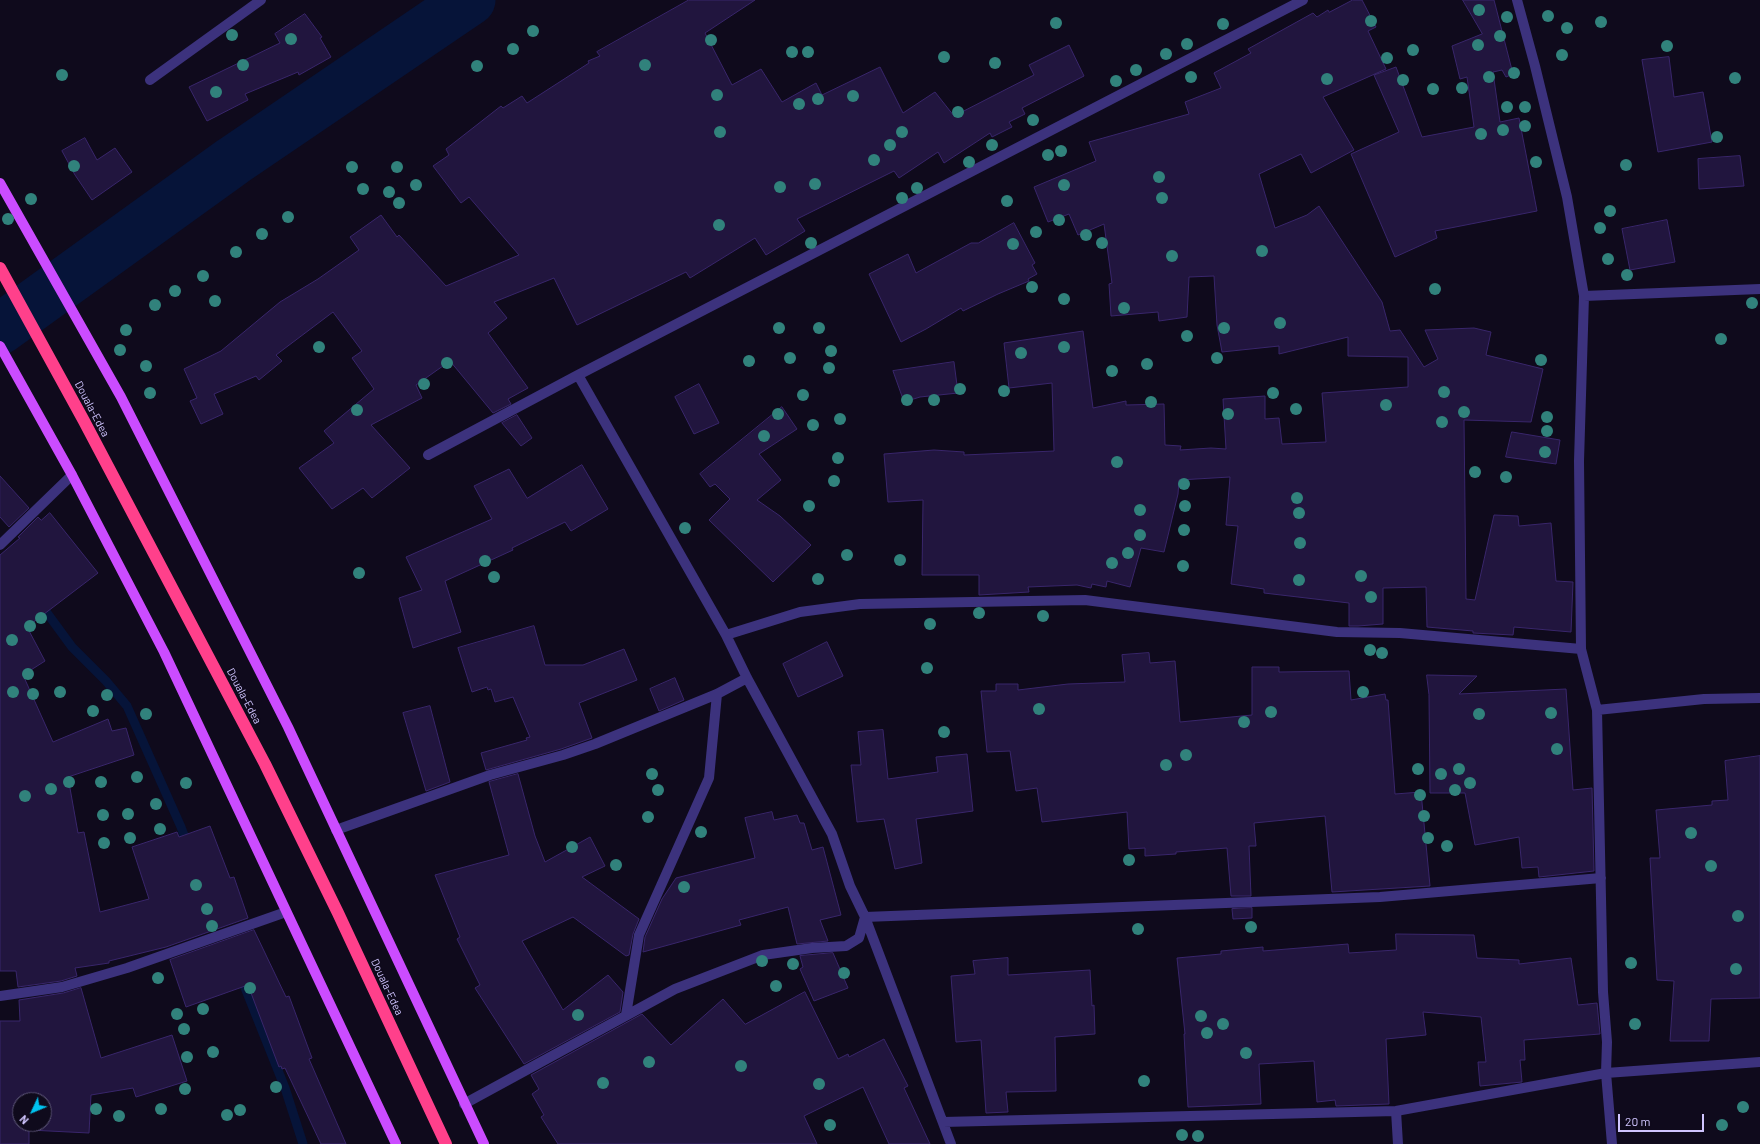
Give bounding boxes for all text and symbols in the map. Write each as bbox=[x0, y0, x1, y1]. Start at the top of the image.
street label: Douala-Edea bbox=[72, 379, 112, 439]
street label: Douala-Edea bbox=[224, 666, 264, 726]
street label: Douala-Edea bbox=[368, 957, 406, 1017]
north arrow bbox=[12, 1092, 52, 1132]
scale bar bbox=[1620, 1106, 1706, 1132]
text: N bbox=[17, 1113, 31, 1127]
text: 20 m bbox=[1625, 1114, 1651, 1128]

